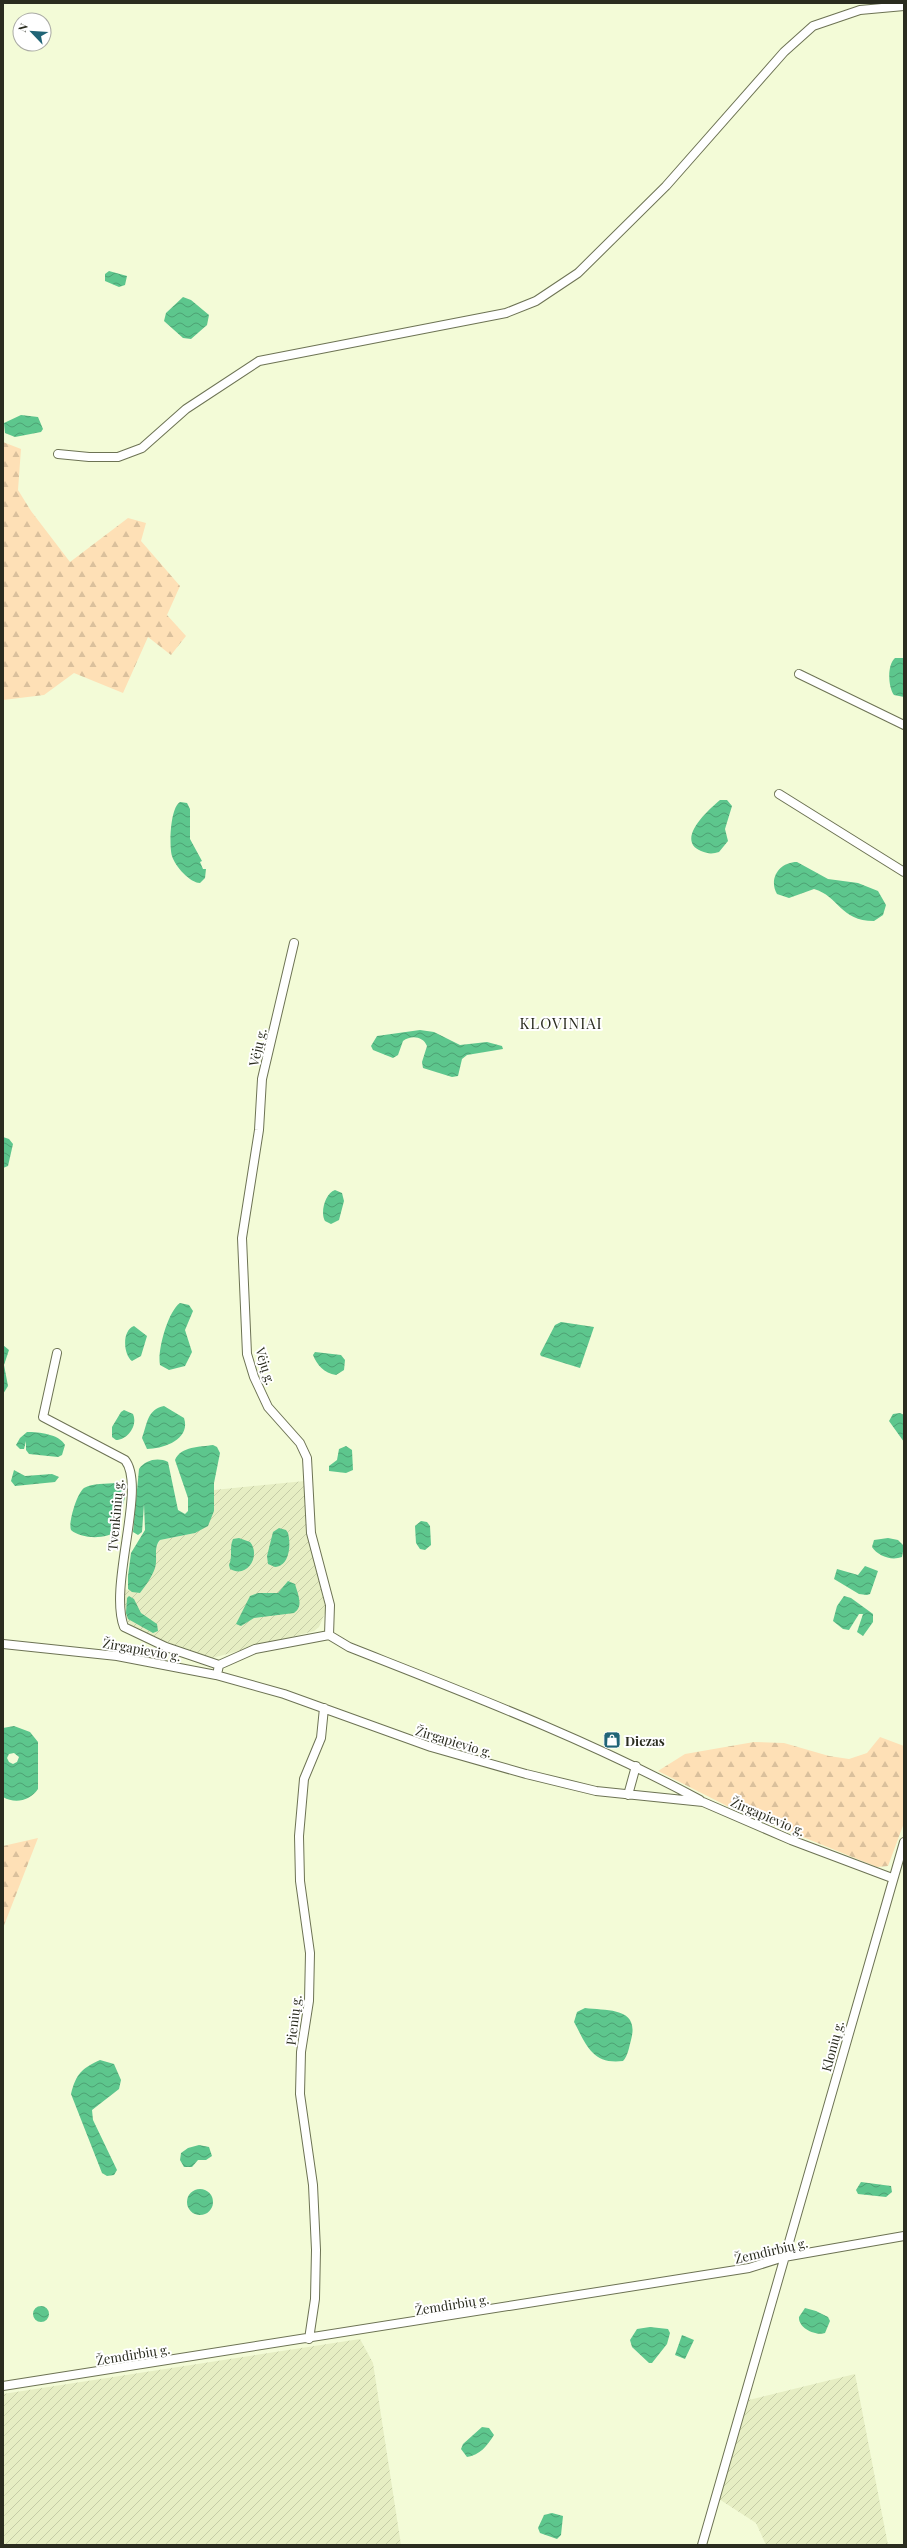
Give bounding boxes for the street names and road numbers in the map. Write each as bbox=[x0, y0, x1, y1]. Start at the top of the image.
street label: Vėjų g. bbox=[244, 1026, 270, 1069]
street label: Vėjų g. bbox=[252, 1344, 280, 1387]
street label: Tvenkinių g. bbox=[103, 1478, 127, 1552]
street label: Žirgapievio g. bbox=[102, 1634, 182, 1664]
street label: Žirgapievio g. bbox=[414, 1721, 494, 1761]
street label: Žirgapievio g. bbox=[728, 1793, 808, 1839]
street label: Pienių g. bbox=[281, 1994, 305, 2046]
street label: Klonių g. bbox=[817, 2019, 847, 2073]
street label: Žemdirbių g. bbox=[733, 2233, 809, 2267]
street label: Žemdirbių g. bbox=[414, 2290, 490, 2318]
street label: Žemdirbių g. bbox=[95, 2340, 171, 2368]

